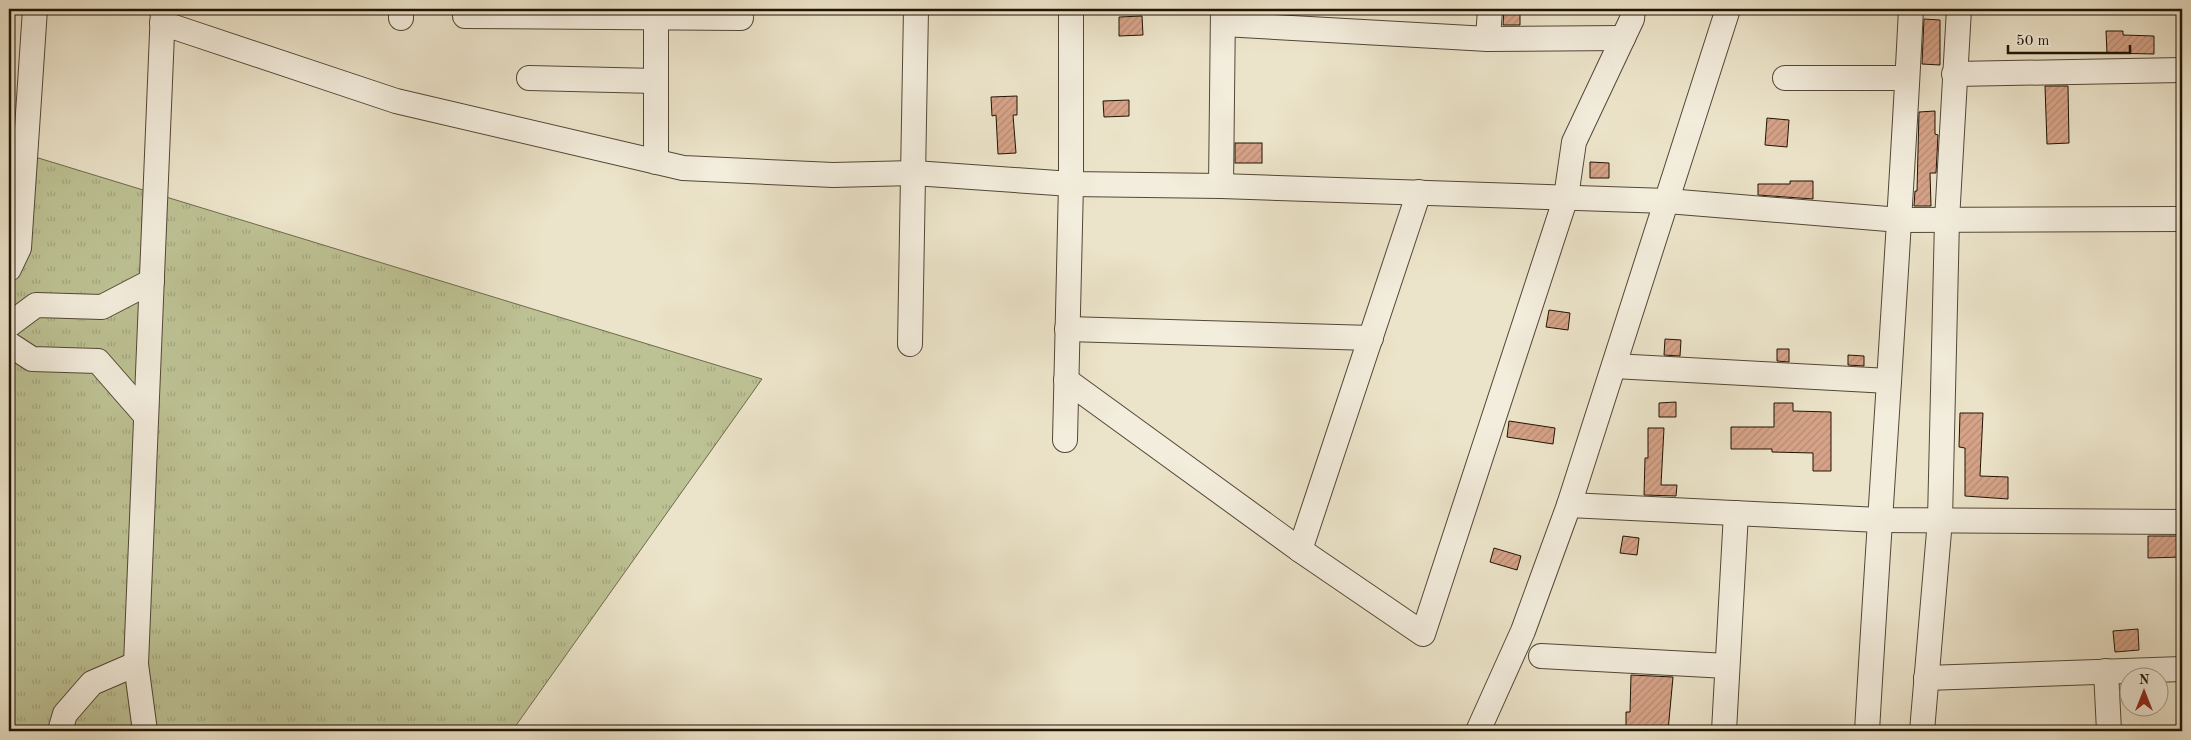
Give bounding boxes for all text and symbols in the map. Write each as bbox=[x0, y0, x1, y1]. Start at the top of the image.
scale bar bbox=[2008, 22, 2131, 54]
text: 50 m bbox=[2016, 34, 2050, 49]
north arrow bbox=[2118, 668, 2168, 718]
text: N bbox=[2139, 673, 2150, 687]

